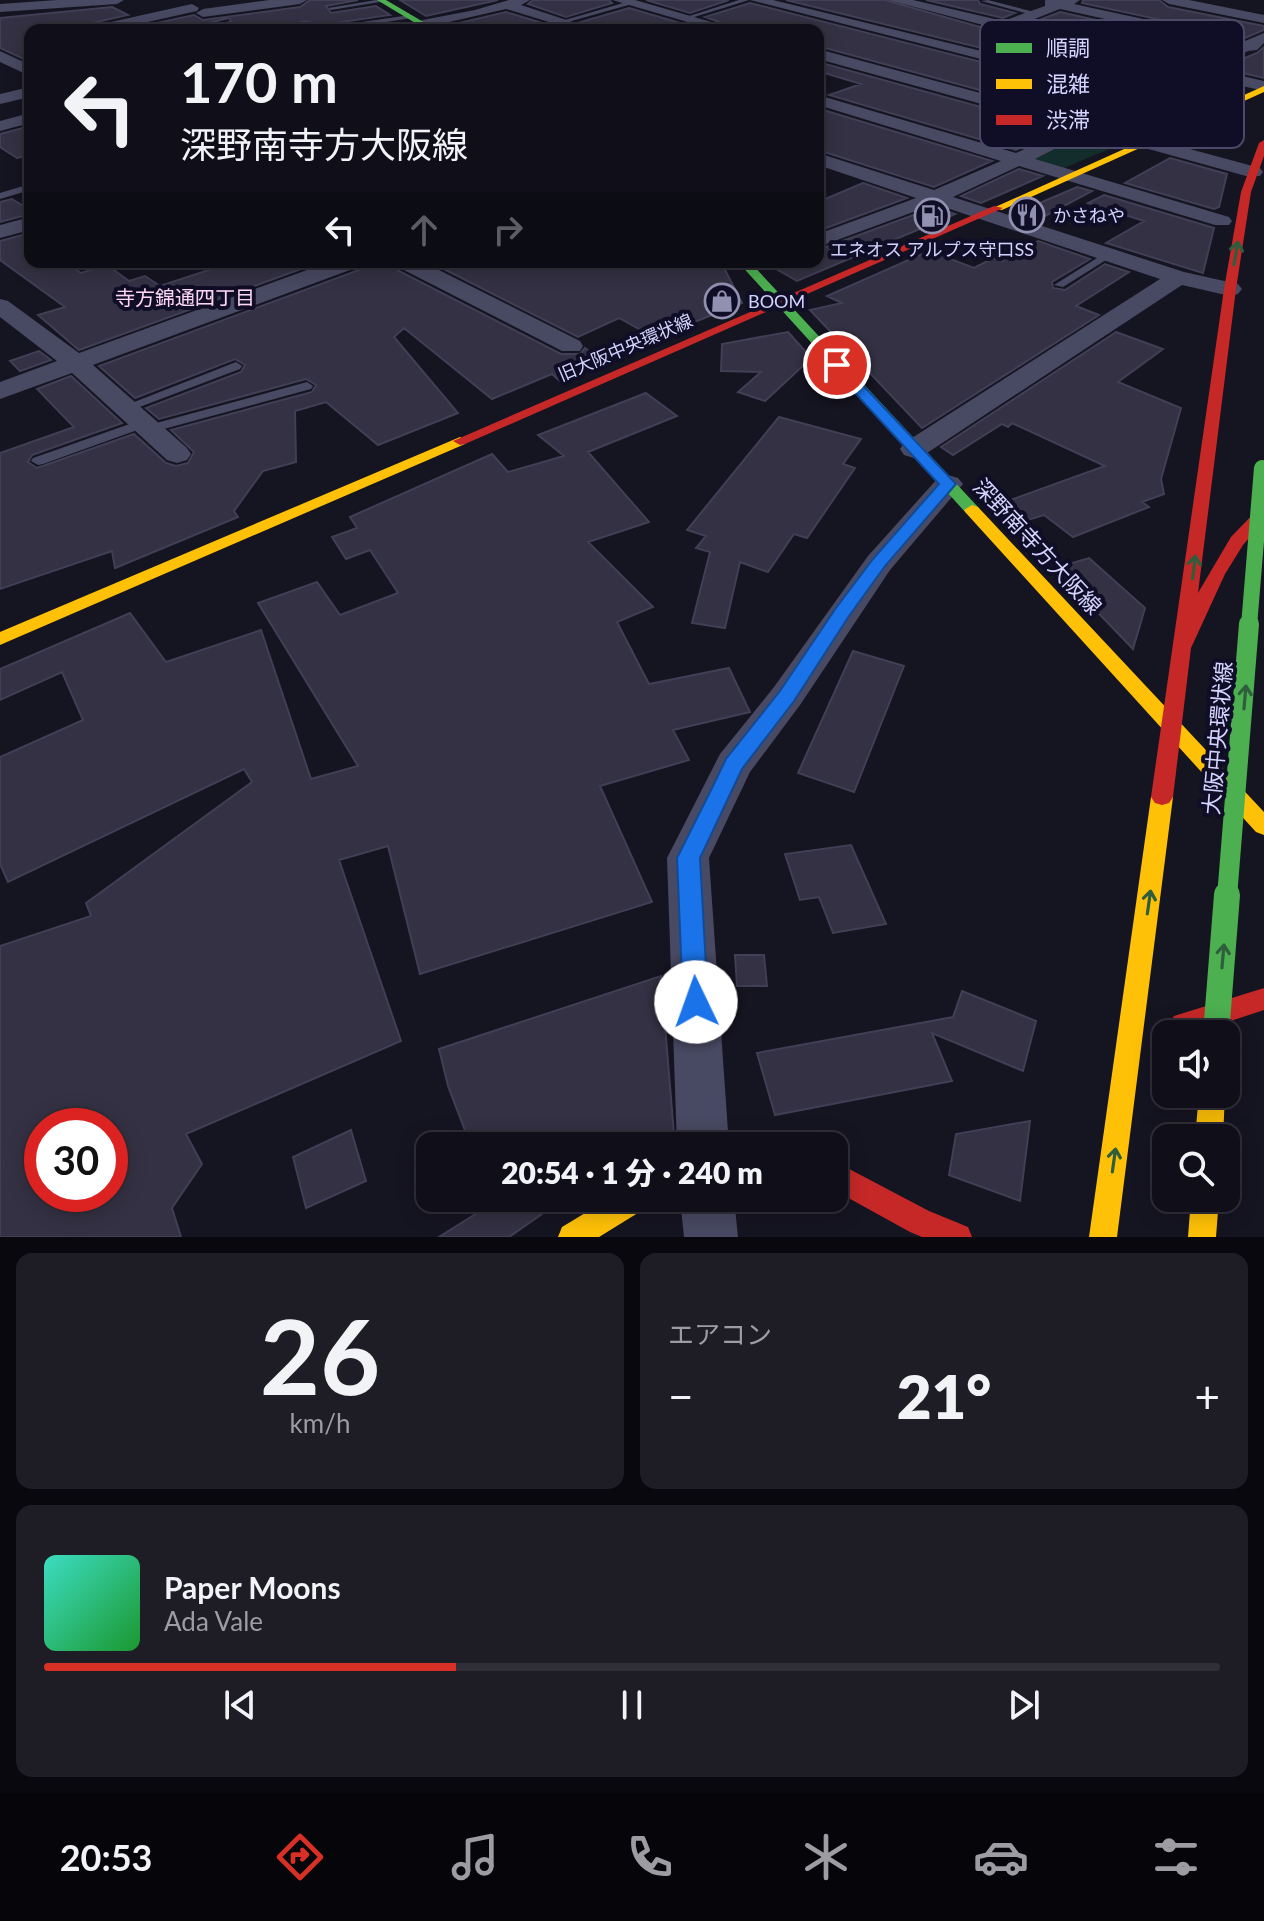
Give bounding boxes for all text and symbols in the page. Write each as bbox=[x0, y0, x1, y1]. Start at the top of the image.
legend bbox=[980, 20, 1244, 148]
text: 順調 bbox=[1046, 34, 1090, 61]
text: 170 m bbox=[180, 48, 338, 115]
icon: left bbox=[48, 56, 152, 160]
text: 混雑 bbox=[1046, 70, 1090, 97]
text: 渋滞 bbox=[1046, 106, 1090, 133]
text: 深野南寺方大阪線 bbox=[180, 122, 468, 166]
restaurant icon: かさねや bbox=[1008, 196, 1046, 234]
fuel station icon: エネオス アルプス守口SS bbox=[913, 197, 951, 235]
place label: かさねや bbox=[1053, 204, 1125, 226]
icon: left bbox=[318, 208, 362, 252]
icon: ahead bbox=[402, 208, 446, 252]
icon: right bbox=[486, 208, 530, 252]
place label: エネオス アルプス守口SS bbox=[830, 238, 1034, 260]
one-way arrow bbox=[1229, 241, 1244, 267]
shop icon: BOOM bbox=[703, 282, 741, 320]
district label: 寺方錦通四丁目 bbox=[115, 285, 255, 309]
place label: BOOM bbox=[748, 290, 805, 312]
street label: 旧大阪中央環状線 bbox=[554, 309, 696, 385]
pin bbox=[803, 331, 871, 399]
icon: arrive bbox=[815, 343, 859, 387]
street label: 深野南寺方大阪線 bbox=[968, 472, 1108, 620]
one-way arrow bbox=[1187, 554, 1202, 580]
street label: 大阪中央環状線 bbox=[1197, 660, 1237, 816]
one-way arrow bbox=[1237, 684, 1252, 711]
one-way arrow bbox=[1142, 890, 1157, 915]
one-way arrow bbox=[1216, 943, 1231, 970]
position arrow bbox=[654, 960, 738, 1044]
map controls bbox=[1152, 1020, 1240, 1212]
button: sound bbox=[1152, 1020, 1240, 1108]
speed limit sign: 30 bbox=[24, 1108, 128, 1212]
button: search bbox=[1152, 1124, 1240, 1212]
one-way arrow bbox=[1107, 1148, 1122, 1173]
text: 20:54 · 1 分 · 240 m bbox=[501, 1154, 763, 1190]
text: 26 bbox=[260, 1292, 380, 1417]
text: エアコン bbox=[668, 1318, 772, 1350]
text: 21° bbox=[897, 1360, 991, 1432]
text: − bbox=[668, 1370, 694, 1422]
text: + bbox=[1194, 1370, 1220, 1422]
text: km/h bbox=[290, 1407, 350, 1439]
text: Paper Moons bbox=[164, 1569, 341, 1605]
text: Ada Vale bbox=[164, 1605, 263, 1637]
icon: previous bbox=[218, 1683, 262, 1727]
icon: pause bbox=[610, 1683, 654, 1727]
icon: next bbox=[1002, 1683, 1046, 1727]
icon: directions bbox=[272, 1829, 328, 1885]
icon: music bbox=[447, 1829, 503, 1885]
icon: phone bbox=[622, 1829, 678, 1885]
icon: climate bbox=[798, 1829, 854, 1885]
icon: car bbox=[973, 1829, 1029, 1885]
icon: filters bbox=[1148, 1829, 1204, 1885]
text: 20:53 bbox=[60, 1835, 152, 1879]

